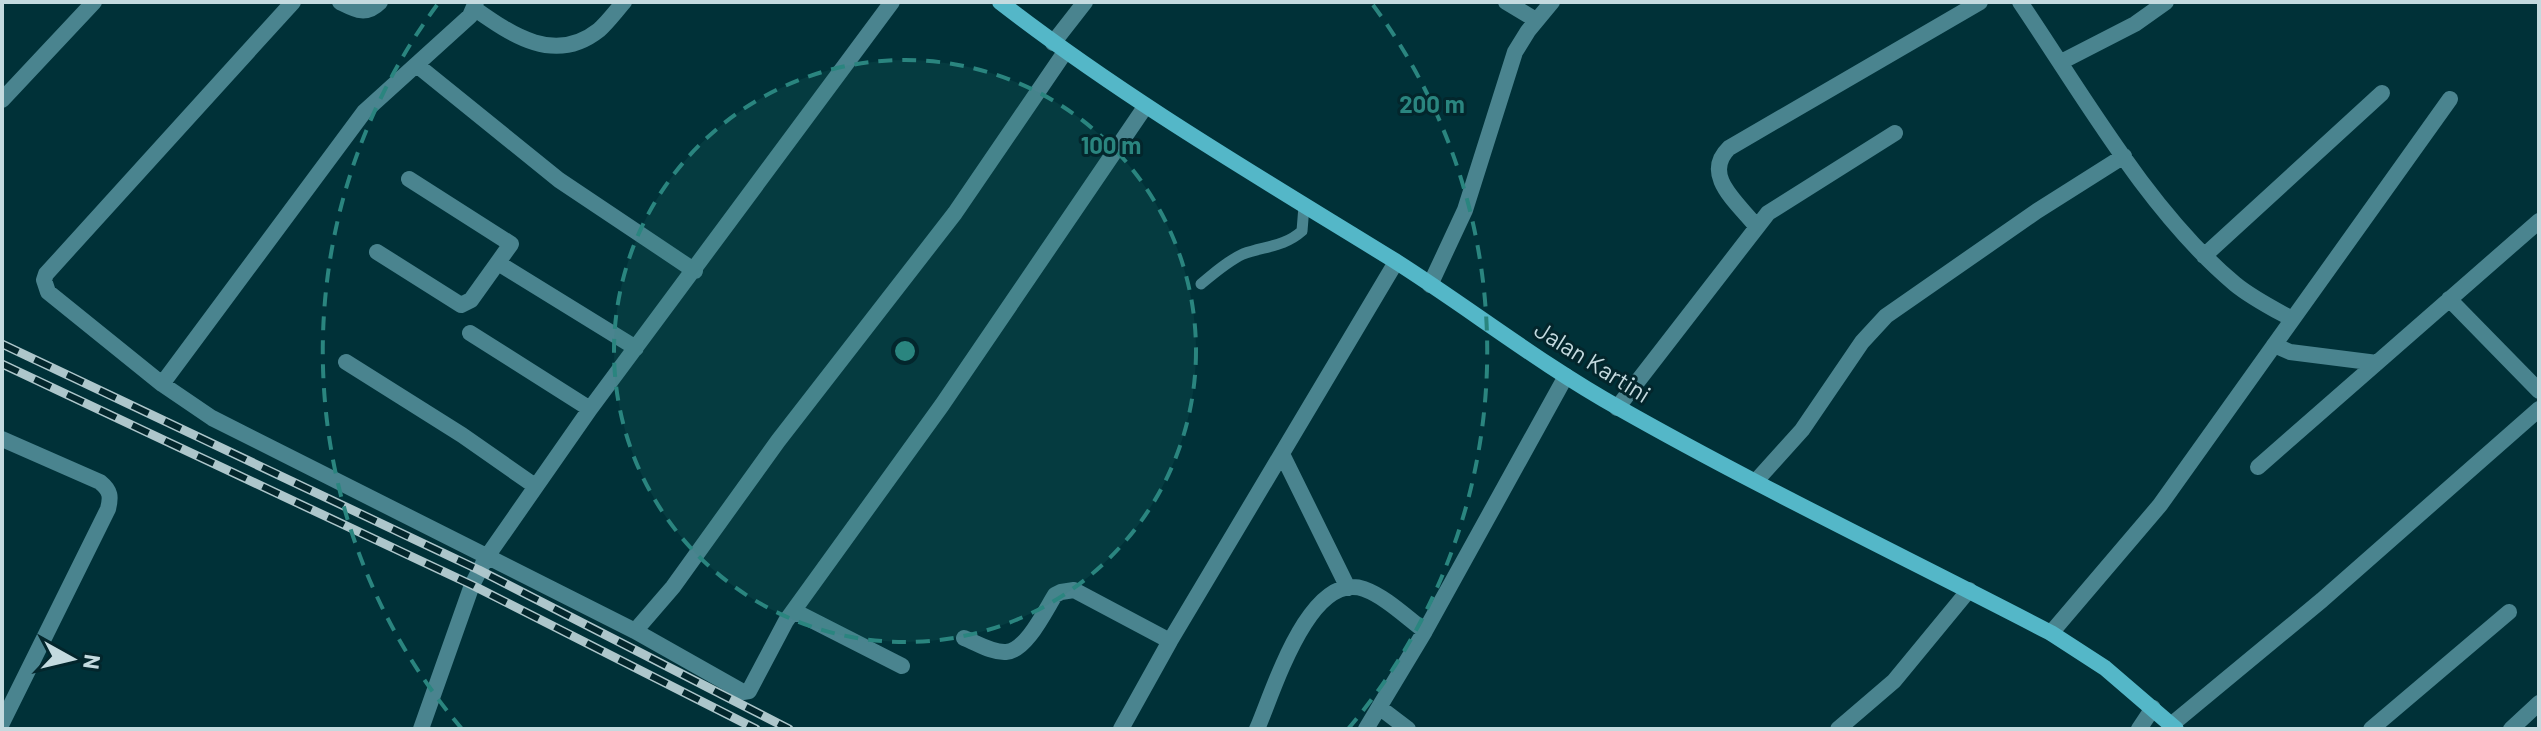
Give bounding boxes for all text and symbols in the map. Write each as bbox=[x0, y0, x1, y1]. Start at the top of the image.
text: 200 m bbox=[1399, 89, 1465, 118]
text: 100 m bbox=[1081, 130, 1141, 159]
street label: Jalan Kartini bbox=[1530, 314, 1656, 408]
centre of rings bbox=[891, 337, 919, 365]
north arrow bbox=[32, 619, 112, 699]
text: N bbox=[79, 653, 107, 671]

